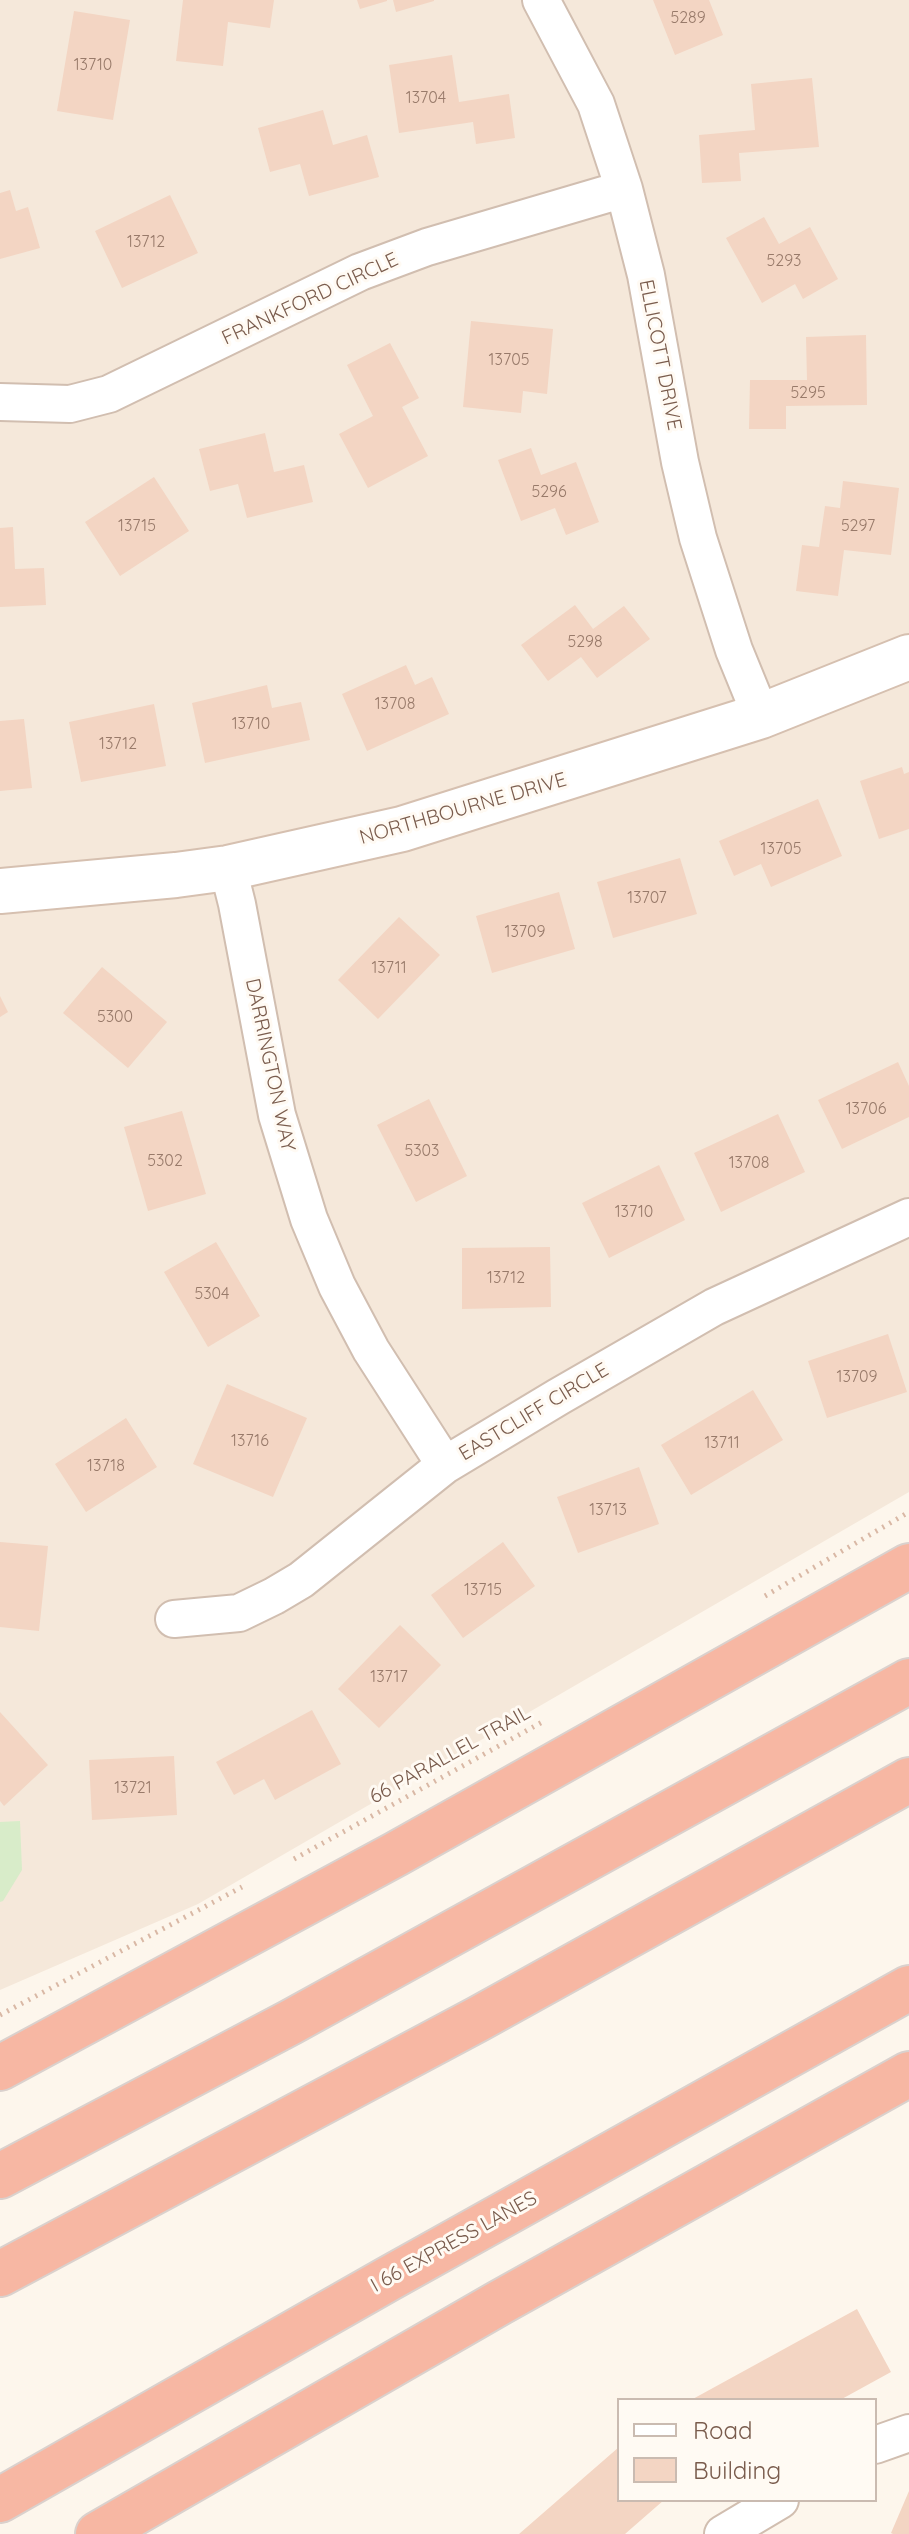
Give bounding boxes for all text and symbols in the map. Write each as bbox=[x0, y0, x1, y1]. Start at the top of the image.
house number: 5289 bbox=[670, 8, 706, 28]
house number: 13710 bbox=[74, 55, 112, 75]
house number: 13704 bbox=[406, 88, 446, 108]
house number: 13712 bbox=[127, 232, 165, 252]
street label: FRANKFORD CIRCLE bbox=[218, 248, 402, 350]
house number: 5293 bbox=[767, 251, 801, 271]
street label: ELLICOTT DRIVE bbox=[634, 277, 686, 433]
house number: 13705 bbox=[489, 350, 529, 370]
house number: 5295 bbox=[790, 383, 826, 403]
house number: 5296 bbox=[531, 482, 567, 502]
house number: 13715 bbox=[118, 516, 156, 536]
house number: 5297 bbox=[841, 516, 875, 536]
house number: 5298 bbox=[567, 632, 603, 652]
house number: 13708 bbox=[375, 694, 415, 714]
house number: 13710 bbox=[232, 714, 270, 734]
house number: 13712 bbox=[99, 734, 137, 754]
street label: NORTHBOURNE DRIVE bbox=[357, 768, 569, 850]
house number: 13705 bbox=[761, 839, 801, 859]
house number: 13707 bbox=[627, 888, 667, 908]
house number: 13709 bbox=[505, 922, 545, 942]
house number: 13711 bbox=[371, 958, 407, 978]
street label: DARRINGTON WAY bbox=[240, 976, 300, 1154]
house number: 5300 bbox=[97, 1007, 133, 1027]
house number: 13706 bbox=[846, 1099, 886, 1119]
house number: 5303 bbox=[404, 1141, 440, 1161]
house number: 5302 bbox=[147, 1151, 183, 1171]
house number: 13708 bbox=[729, 1153, 769, 1173]
house number: 13710 bbox=[615, 1202, 653, 1222]
house number: 13712 bbox=[487, 1268, 525, 1288]
house number: 5304 bbox=[194, 1284, 230, 1304]
street label: EASTCLIFF CIRCLE bbox=[455, 1358, 613, 1466]
house number: 13709 bbox=[837, 1367, 877, 1387]
house number: 13716 bbox=[231, 1431, 269, 1451]
house number: 13711 bbox=[704, 1433, 740, 1453]
house number: 13718 bbox=[87, 1456, 125, 1476]
house number: 13713 bbox=[589, 1500, 627, 1520]
house number: 13715 bbox=[464, 1580, 502, 1600]
house number: 13717 bbox=[370, 1667, 408, 1687]
street label: 66 PARALLEL TRAIL bbox=[365, 1701, 535, 1809]
house number: 13721 bbox=[114, 1778, 152, 1798]
street label: I 66 EXPRESS LANES bbox=[367, 2186, 541, 2298]
legend bbox=[617, 2398, 877, 2502]
text: Road bbox=[693, 2415, 753, 2445]
text: Building bbox=[693, 2455, 781, 2485]

